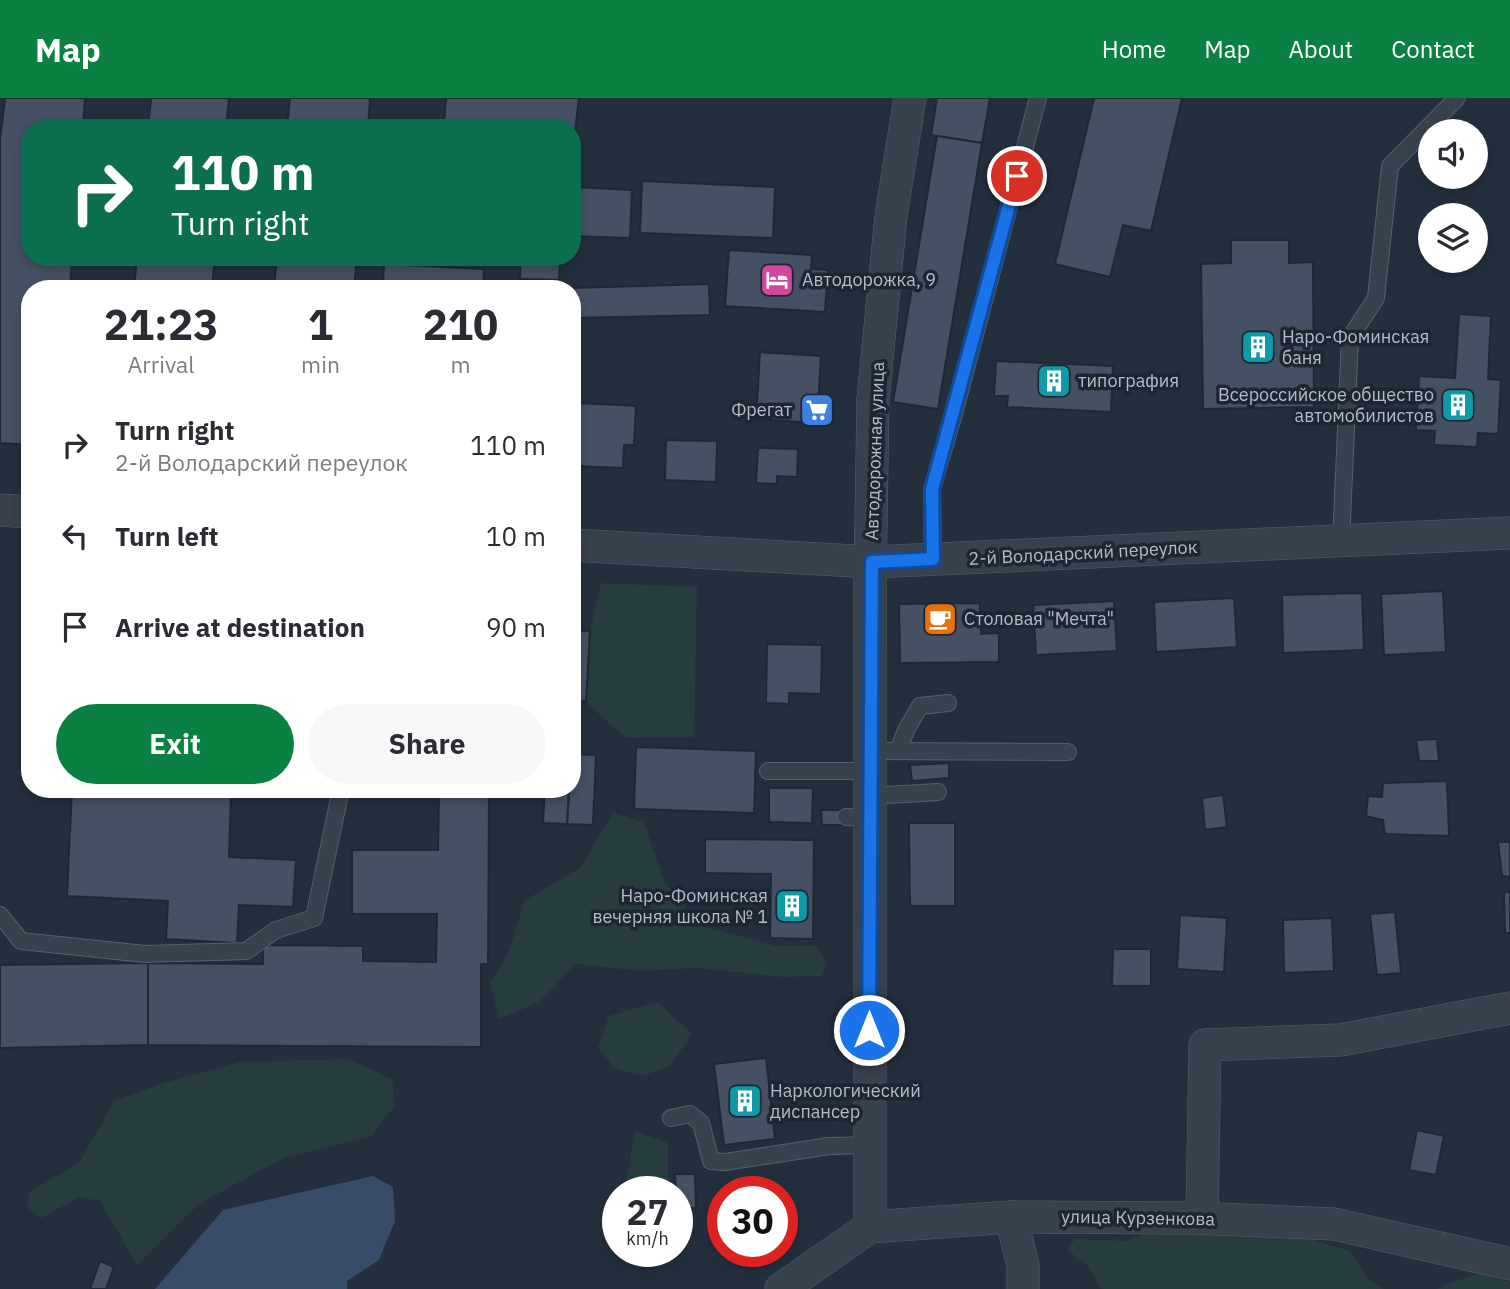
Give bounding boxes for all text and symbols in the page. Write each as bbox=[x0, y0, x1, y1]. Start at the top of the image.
text: Map bbox=[35, 28, 101, 71]
text: Home bbox=[1102, 33, 1166, 65]
text: Map bbox=[1204, 33, 1250, 65]
text: About bbox=[1288, 33, 1353, 65]
text: Contact bbox=[1391, 33, 1475, 65]
map controls bbox=[1418, 119, 1488, 273]
button: sound bbox=[1418, 119, 1488, 189]
text: 110 m bbox=[171, 140, 315, 203]
pin bbox=[987, 146, 1047, 206]
icon: right bbox=[56, 147, 147, 238]
icon: arrive bbox=[998, 157, 1036, 195]
text: Turn right bbox=[171, 202, 309, 244]
button: layers bbox=[1418, 203, 1488, 273]
hotel icon: Автодорожка, 9 bbox=[758, 261, 796, 299]
place label: Автодорожка, 9 bbox=[802, 268, 936, 291]
text: 21:23 bbox=[104, 297, 218, 352]
text: 1 bbox=[308, 297, 333, 352]
text: 210 bbox=[423, 297, 498, 352]
place label: Наро-Фоминская баня bbox=[1282, 325, 1429, 369]
building icon: Наро-Фоминская баня bbox=[1239, 328, 1277, 366]
text: Arrival bbox=[128, 349, 195, 379]
text: min bbox=[301, 349, 340, 379]
text: m bbox=[450, 349, 471, 379]
street label: Автодорожная улица bbox=[860, 361, 889, 541]
building icon: типография bbox=[1035, 362, 1073, 400]
place label: типография bbox=[1078, 369, 1179, 392]
place label: Всероссийское общество автомобилистов bbox=[1218, 383, 1434, 427]
building icon: Всероссийское общество автомобилистов bbox=[1439, 386, 1477, 424]
supermarket icon: Фрегат bbox=[798, 391, 836, 429]
place label: Фрегат bbox=[731, 398, 792, 421]
text: Turn right bbox=[115, 413, 234, 447]
icon: right bbox=[56, 426, 94, 464]
text: 110 m bbox=[470, 428, 546, 462]
text: 2-й Володарский переулок bbox=[115, 447, 408, 477]
icon: left bbox=[56, 517, 94, 555]
text: Turn left bbox=[115, 519, 218, 553]
text: 10 m bbox=[486, 519, 546, 553]
street label: 2-й Володарский переулок bbox=[968, 535, 1198, 570]
cafe icon: Столовая "Мечта" bbox=[921, 600, 959, 638]
place label: Столовая "Мечта" bbox=[964, 607, 1114, 630]
icon: arrive bbox=[56, 608, 94, 646]
text: Arrive at destination bbox=[115, 610, 365, 644]
text: 90 m bbox=[486, 610, 546, 644]
button: Exit bbox=[56, 704, 294, 784]
button: Share bbox=[308, 704, 546, 784]
place label: Наро-Фоминская вечерняя школа № 1 bbox=[592, 884, 768, 928]
building icon: Наро-Фоминская вечерняя школа № 1 bbox=[773, 887, 811, 925]
position arrow bbox=[832, 993, 906, 1067]
place label: Наркологический диспансер bbox=[770, 1079, 921, 1123]
building icon: Наркологический диспансер bbox=[726, 1082, 764, 1120]
speed limit sign: 30 bbox=[707, 1176, 798, 1267]
text: 27 bbox=[626, 1189, 669, 1235]
street label: улица Курзенкова bbox=[1061, 1205, 1215, 1230]
text: km/h bbox=[626, 1227, 669, 1250]

